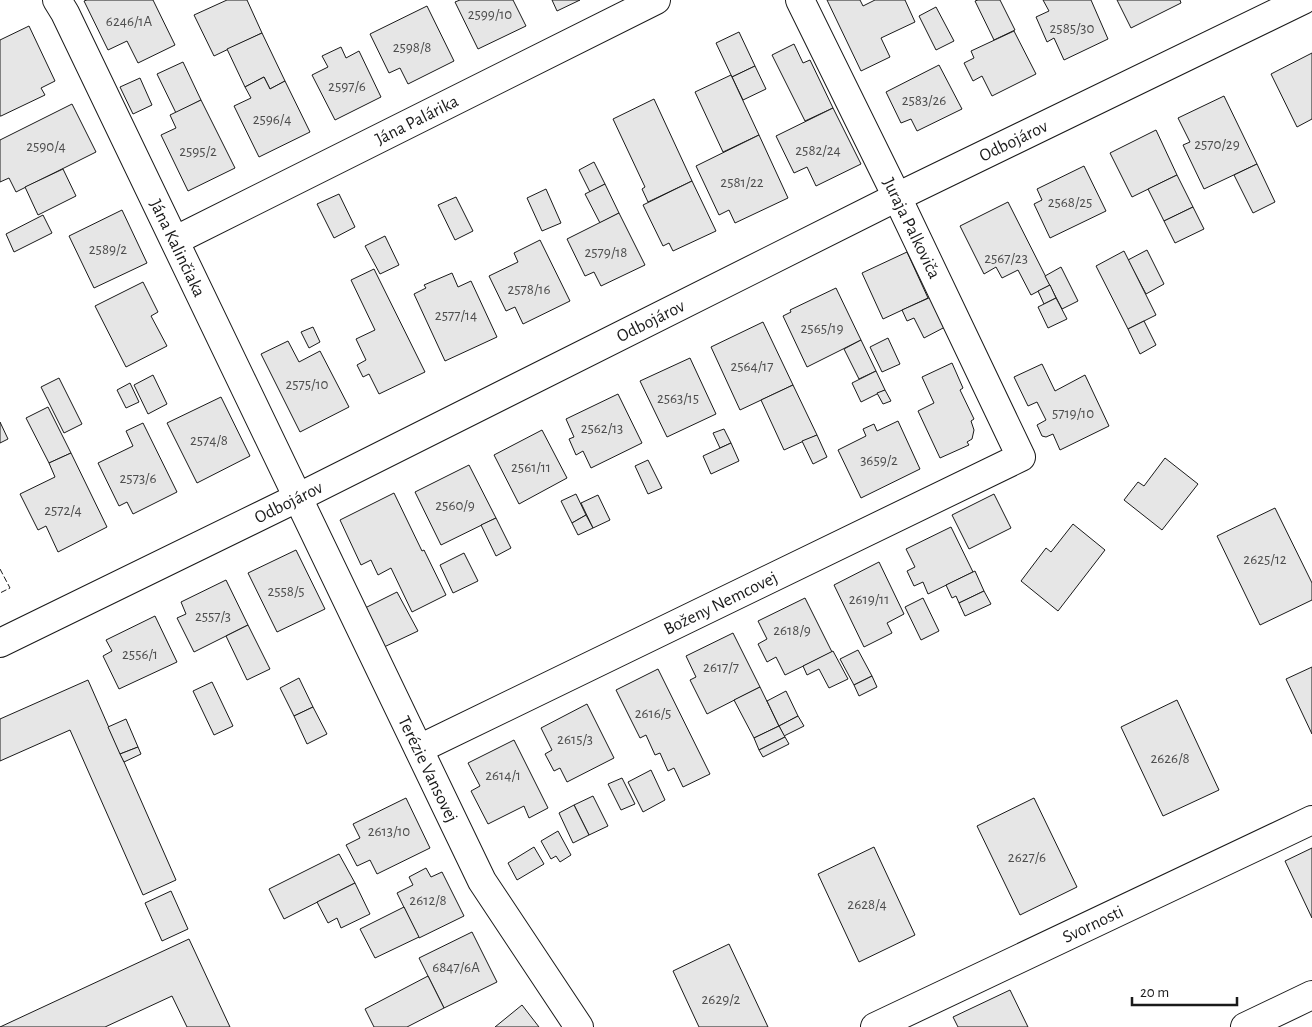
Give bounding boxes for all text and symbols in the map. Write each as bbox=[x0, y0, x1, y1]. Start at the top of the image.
house number: 2599/10 bbox=[468, 7, 512, 22]
house number: 6246/1A bbox=[106, 14, 152, 29]
house number: 2585/30 bbox=[1050, 21, 1095, 36]
house number: 2598/8 bbox=[393, 40, 431, 55]
house number: 2597/6 bbox=[328, 79, 366, 94]
street label: Jána Palárika bbox=[373, 92, 461, 149]
house number: 2583/26 bbox=[902, 93, 946, 108]
house number: 2596/4 bbox=[253, 112, 291, 127]
street label: Odbojárov bbox=[977, 117, 1051, 166]
house number: 2570/29 bbox=[1194, 137, 1240, 152]
house number: 2590/4 bbox=[26, 139, 66, 154]
house number: 2582/24 bbox=[795, 143, 841, 158]
house number: 2595/2 bbox=[179, 144, 217, 159]
house number: 2581/22 bbox=[720, 175, 764, 190]
street label: Juraja Palkoviča bbox=[879, 175, 943, 282]
house number: 2568/25 bbox=[1048, 195, 1092, 210]
street label: Jána Kalinčiaka bbox=[146, 197, 208, 300]
house number: 2589/2 bbox=[89, 242, 127, 257]
house number: 2579/18 bbox=[585, 245, 627, 260]
house number: 2567/23 bbox=[984, 251, 1028, 266]
house number: 2578/16 bbox=[508, 282, 550, 297]
street label: Odbojárov bbox=[614, 297, 688, 346]
house number: 2577/14 bbox=[435, 308, 477, 323]
house number: 2565/19 bbox=[801, 321, 843, 336]
house number: 2564/17 bbox=[730, 359, 774, 374]
house number: 2575/10 bbox=[285, 377, 329, 392]
house number: 2563/15 bbox=[657, 391, 699, 406]
house number: 5719/10 bbox=[1052, 406, 1094, 421]
house number: 2562/13 bbox=[581, 421, 623, 436]
house number: 2574/8 bbox=[190, 433, 228, 448]
house number: 3659/2 bbox=[860, 453, 898, 468]
house number: 2561/11 bbox=[511, 460, 551, 475]
house number: 2573/6 bbox=[120, 471, 156, 486]
street label: Odbojárov bbox=[252, 478, 326, 527]
house number: 2560/9 bbox=[435, 498, 475, 513]
house number: 2572/4 bbox=[44, 503, 82, 518]
house number: 2625/12 bbox=[1243, 552, 1287, 567]
street label: Boženy Nemcovej bbox=[661, 569, 780, 639]
house number: 2558/5 bbox=[267, 584, 305, 599]
house number: 2619/11 bbox=[849, 592, 889, 607]
house number: 2557/3 bbox=[195, 609, 231, 624]
house number: 2618/9 bbox=[773, 623, 811, 638]
house number: 2556/1 bbox=[122, 647, 158, 662]
house number: 2617/7 bbox=[703, 660, 739, 675]
house number: 2616/5 bbox=[635, 706, 671, 721]
street label: Terézie Vansovej bbox=[394, 713, 460, 825]
house number: 2615/3 bbox=[557, 732, 593, 747]
house number: 2626/8 bbox=[1150, 751, 1190, 766]
house number: 2614/1 bbox=[485, 768, 521, 783]
house number: 2613/10 bbox=[368, 824, 410, 839]
house number: 2627/6 bbox=[1008, 850, 1046, 865]
house number: 2612/8 bbox=[409, 893, 447, 908]
house number: 2628/4 bbox=[847, 897, 887, 912]
street label: Svornosti bbox=[1060, 903, 1126, 947]
house number: 6847/6A bbox=[432, 960, 480, 975]
scale bar bbox=[1132, 974, 1237, 1006]
text: 20 m bbox=[1140, 985, 1169, 1000]
house number: 2629/2 bbox=[702, 992, 741, 1007]

